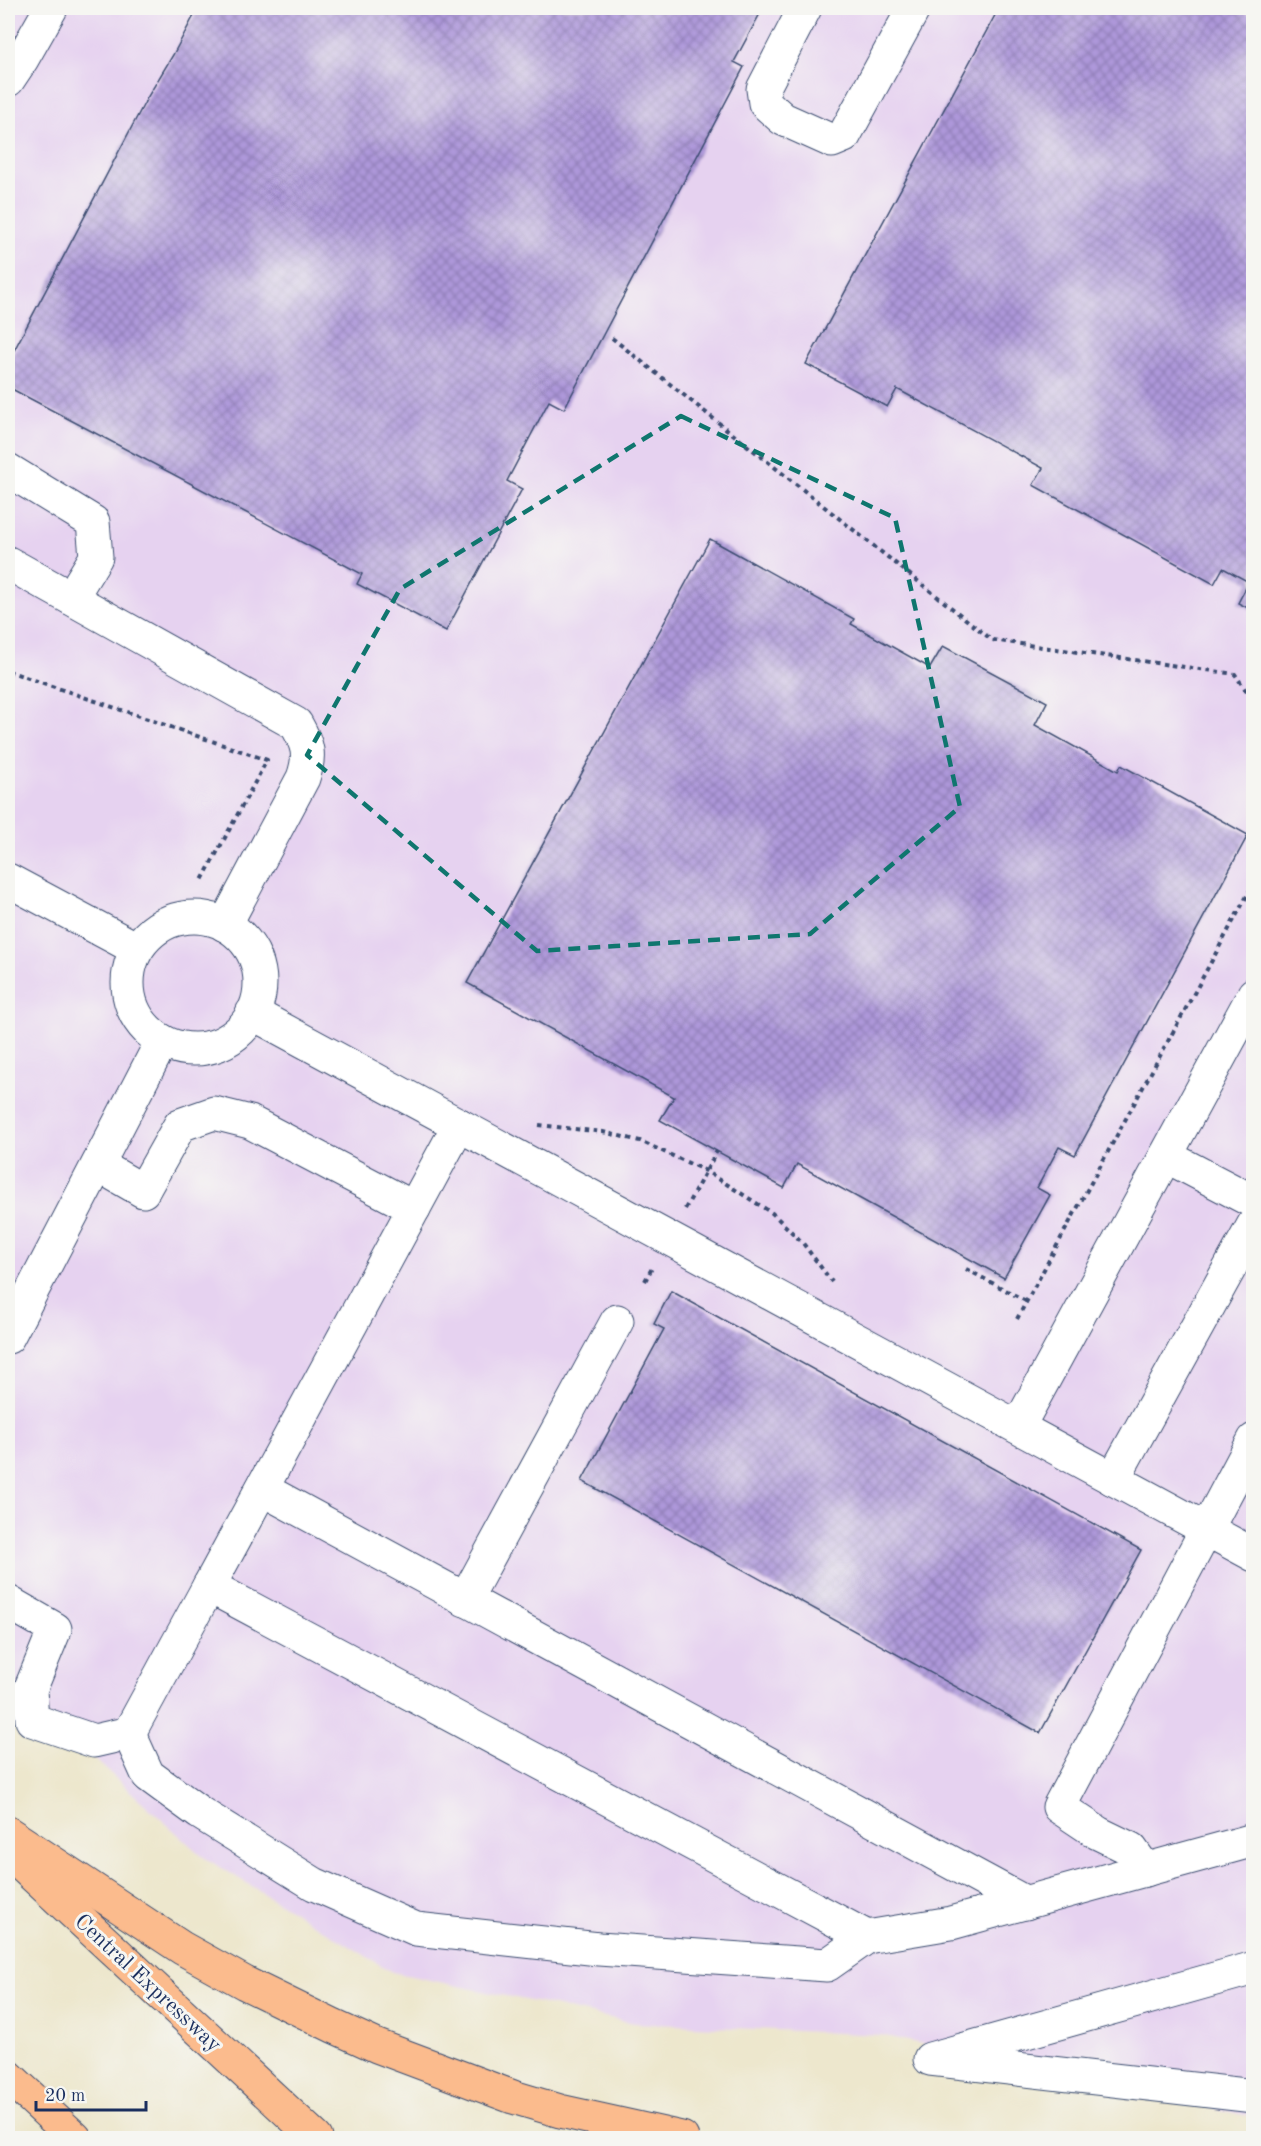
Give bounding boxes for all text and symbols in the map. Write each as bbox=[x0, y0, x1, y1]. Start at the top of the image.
street label: Central Expressway bbox=[70, 1910, 225, 2057]
scale bar bbox=[36, 2074, 146, 2112]
text: 20 m bbox=[45, 2087, 85, 2105]

